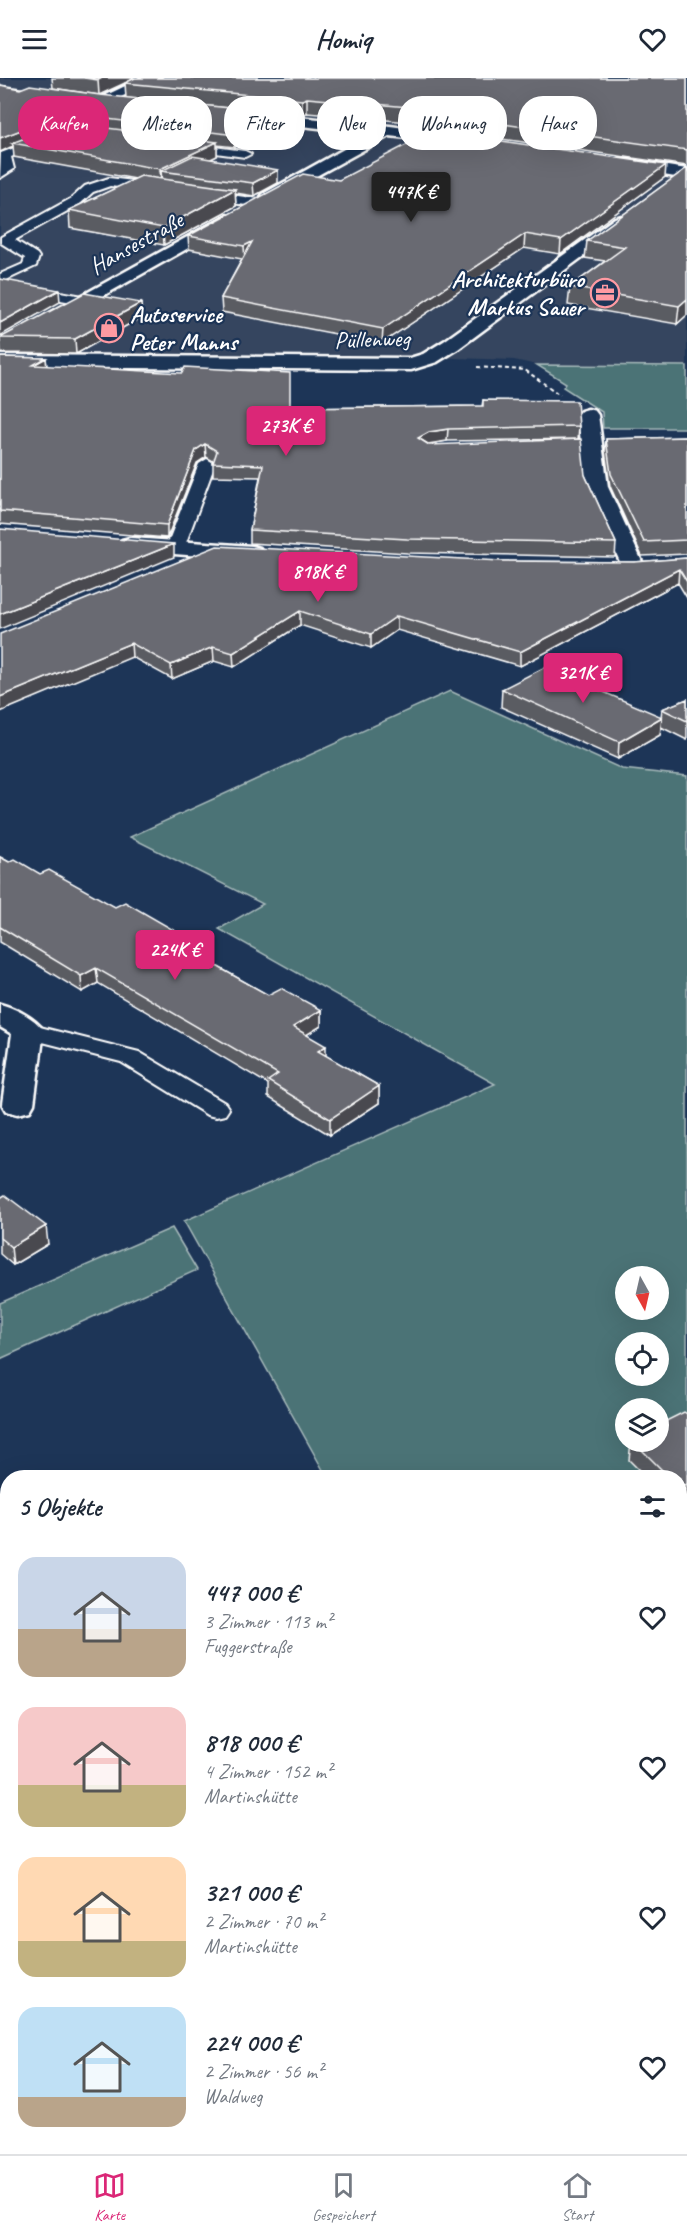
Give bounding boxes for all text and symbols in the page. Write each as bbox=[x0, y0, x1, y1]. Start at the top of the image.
text: Homiq bbox=[315, 22, 372, 56]
icon: menu bbox=[18, 23, 51, 56]
icon: heart bbox=[636, 23, 669, 56]
chip: Kaufen bbox=[18, 96, 109, 150]
chip: Mieten bbox=[121, 96, 212, 150]
chip: Filter bbox=[224, 96, 305, 150]
chip: Neu bbox=[317, 96, 386, 150]
chip: Wohnung bbox=[398, 96, 507, 150]
chip: Haus bbox=[519, 96, 597, 150]
pin: 447K € bbox=[362, 172, 460, 223]
text: 447K € bbox=[386, 179, 436, 204]
street label: Hansestraße bbox=[84, 204, 190, 281]
place label: Architekturbüro Markus Sauer bbox=[452, 264, 586, 322]
office icon: Architekturbüro Markus Sauer bbox=[589, 277, 621, 309]
place label: Autoservice Peter Manns bbox=[130, 299, 240, 357]
shop icon: Autoservice Peter Manns bbox=[93, 312, 125, 344]
street label: Püllenweg bbox=[334, 323, 413, 355]
pin: 273K € bbox=[237, 406, 335, 457]
text: 273K € bbox=[261, 413, 311, 438]
pin: 818K € bbox=[269, 552, 367, 603]
text: 818K € bbox=[293, 559, 344, 584]
pin: 321K € bbox=[534, 653, 632, 704]
text: 321K € bbox=[558, 660, 609, 685]
pin: 224K € bbox=[126, 930, 224, 981]
text: 224K € bbox=[150, 937, 201, 962]
north arrow bbox=[615, 1266, 669, 1320]
map controls bbox=[615, 1266, 669, 1452]
button: locate bbox=[615, 1332, 669, 1386]
button: layers bbox=[615, 1398, 669, 1452]
text: 5 Objekte bbox=[18, 1490, 102, 1523]
icon: filters bbox=[636, 1490, 669, 1523]
text: 447 000 € bbox=[204, 1576, 298, 1609]
icon: home bbox=[66, 1581, 138, 1653]
icon: heart bbox=[636, 1601, 669, 1634]
text: 3 Zimmer · 113 m² bbox=[204, 1609, 332, 1634]
text: Fuggerstraße bbox=[204, 1634, 291, 1659]
text: 818 000 € bbox=[204, 1726, 298, 1759]
icon: home bbox=[66, 1731, 138, 1803]
icon: heart bbox=[636, 1751, 669, 1784]
text: 4 Zimmer · 152 m² bbox=[204, 1759, 332, 1784]
text: Martinshütte bbox=[204, 1784, 297, 1809]
text: 321 000 € bbox=[204, 1876, 298, 1909]
icon: home bbox=[66, 1881, 138, 1953]
icon: heart bbox=[636, 1901, 669, 1934]
text: 2 Zimmer · 70 m² bbox=[204, 1909, 323, 1934]
text: Martinshütte bbox=[204, 1934, 297, 1959]
text: 224 000 € bbox=[204, 2026, 298, 2059]
icon: home bbox=[66, 2031, 138, 2103]
icon: heart bbox=[636, 2051, 669, 2084]
text: 2 Zimmer · 56 m² bbox=[204, 2059, 323, 2084]
text: Waldweg bbox=[204, 2084, 262, 2109]
tab: Karte bbox=[93, 2169, 126, 2225]
tab: Gespeichert bbox=[312, 2169, 375, 2225]
tab: Start bbox=[561, 2169, 594, 2225]

